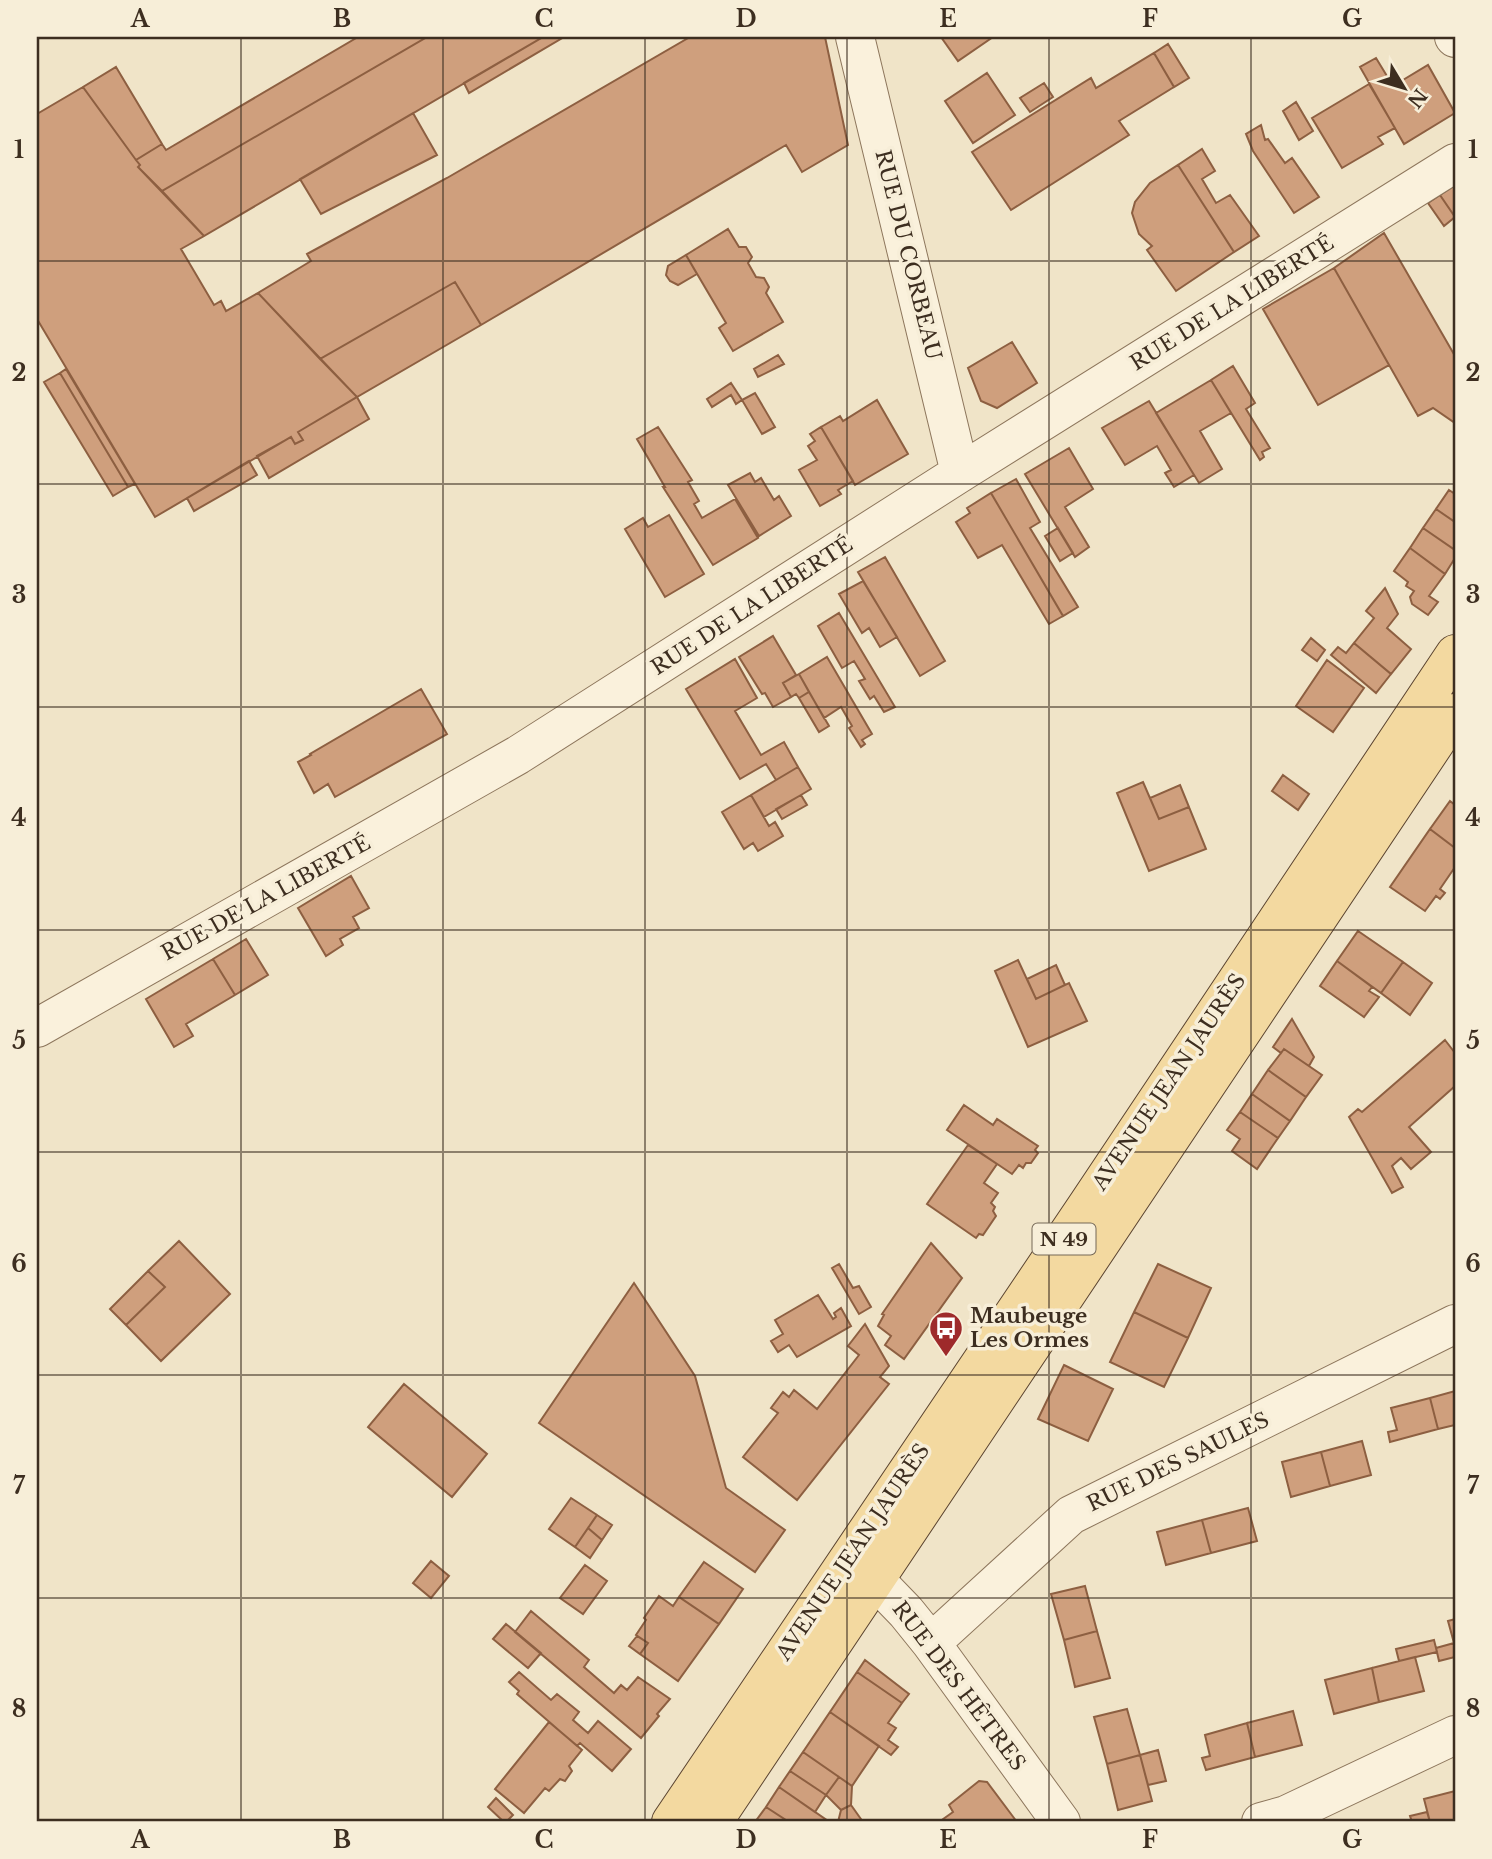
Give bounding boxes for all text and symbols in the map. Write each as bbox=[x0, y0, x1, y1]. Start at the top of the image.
text: A bbox=[130, 5, 151, 33]
text: B bbox=[333, 5, 351, 33]
text: C bbox=[535, 5, 553, 33]
text: D bbox=[735, 5, 757, 33]
text: E bbox=[939, 5, 957, 33]
text: F bbox=[1142, 5, 1158, 33]
text: G bbox=[1342, 5, 1362, 33]
north arrow bbox=[1370, 52, 1440, 122]
text: N bbox=[1402, 84, 1432, 112]
text: 1 bbox=[14, 136, 24, 164]
text: 1 bbox=[1468, 136, 1478, 164]
street label: RUE DU CORBEAU bbox=[869, 147, 947, 363]
street label: RUE DE LA LIBERTÉ bbox=[1125, 230, 1339, 376]
text: 2 bbox=[12, 359, 26, 387]
text: 2 bbox=[1466, 359, 1480, 387]
street label: RUE DE LA LIBERTÉ bbox=[646, 531, 858, 681]
text: 3 bbox=[12, 581, 26, 609]
text: 3 bbox=[1466, 581, 1480, 609]
text: 4 bbox=[11, 804, 27, 832]
text: 4 bbox=[1465, 804, 1481, 832]
street label: RUE DE LA LIBERTÉ bbox=[157, 830, 375, 966]
street label: AVENUE JEAN JAURÈS bbox=[1086, 969, 1251, 1196]
text: 5 bbox=[12, 1027, 26, 1055]
text: 5 bbox=[1466, 1027, 1480, 1055]
road number: N 49 bbox=[1032, 1224, 1096, 1254]
text: 6 bbox=[11, 1250, 27, 1278]
text: 6 bbox=[1465, 1250, 1481, 1278]
place label: Maubeuge Les Ormes bbox=[970, 1303, 1089, 1353]
bus stop icon: Maubeuge Les Ormes bbox=[927, 1309, 965, 1358]
street label: RUE DES SAULES bbox=[1083, 1407, 1273, 1517]
street label: AVENUE JEAN JAURÈS bbox=[770, 1439, 935, 1666]
text: 7 bbox=[13, 1472, 26, 1500]
text: 7 bbox=[1467, 1472, 1480, 1500]
street label: RUE DES HÊTRES bbox=[887, 1596, 1031, 1776]
text: 8 bbox=[12, 1695, 26, 1723]
text: 8 bbox=[1466, 1695, 1480, 1723]
text: A bbox=[130, 1826, 151, 1854]
text: B bbox=[333, 1826, 351, 1854]
text: C bbox=[535, 1826, 553, 1854]
text: D bbox=[735, 1826, 757, 1854]
text: E bbox=[939, 1826, 957, 1854]
text: F bbox=[1142, 1826, 1158, 1854]
text: G bbox=[1342, 1826, 1362, 1854]

